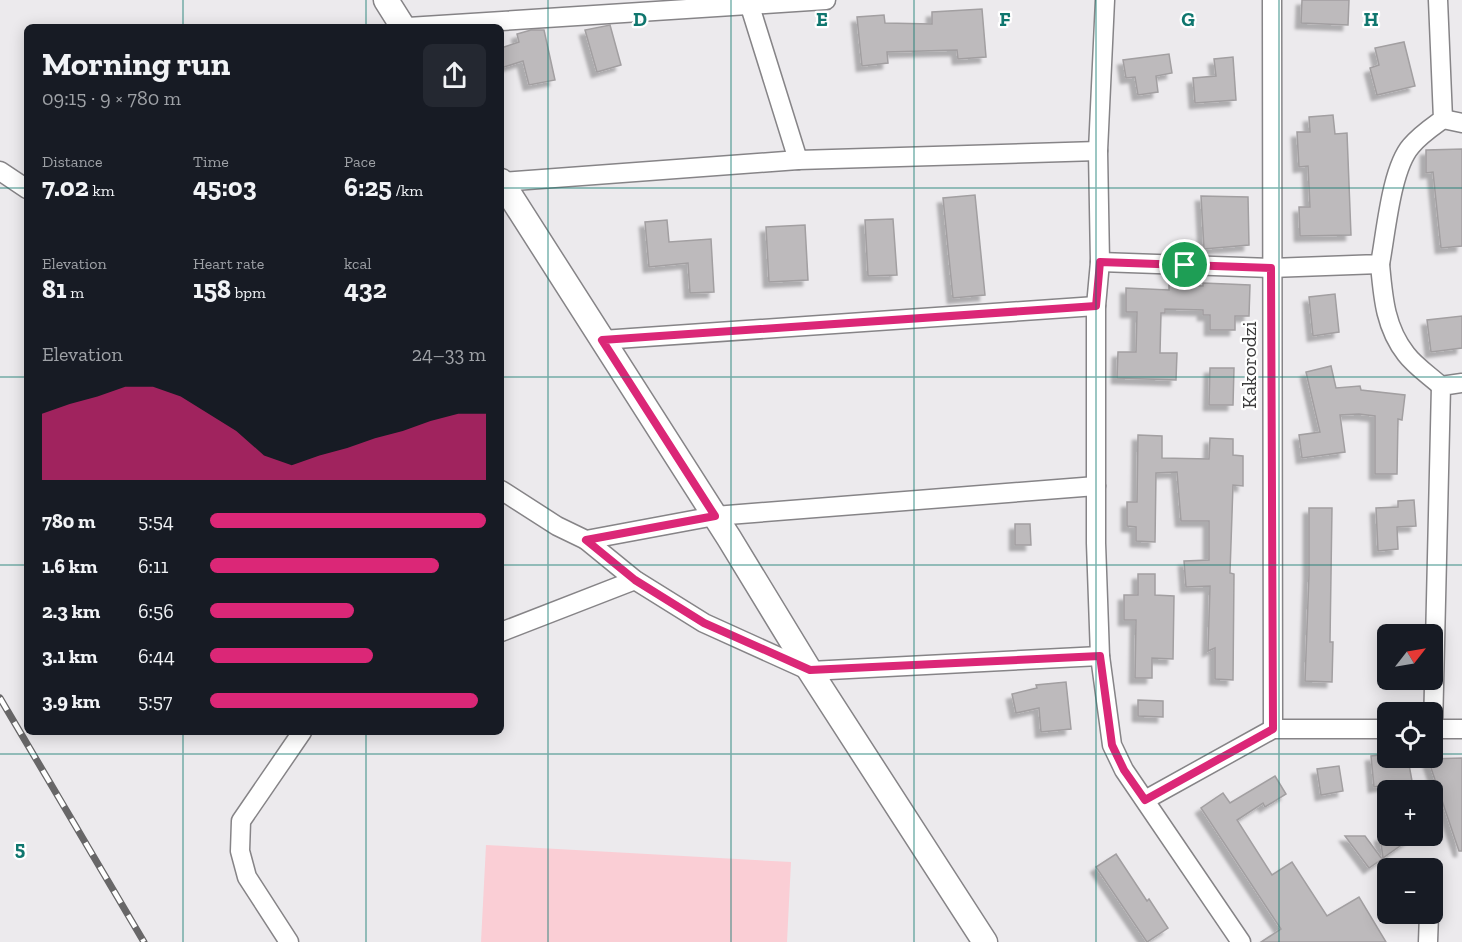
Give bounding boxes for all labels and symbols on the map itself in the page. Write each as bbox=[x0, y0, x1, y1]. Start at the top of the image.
text: D bbox=[633, 7, 647, 31]
text: E bbox=[816, 7, 828, 31]
text: F bbox=[999, 7, 1011, 31]
text: G bbox=[1181, 7, 1195, 31]
text: H bbox=[1363, 7, 1379, 31]
pin bbox=[1159, 239, 1210, 290]
street label: Kakorodzi bbox=[1237, 321, 1261, 409]
north arrow bbox=[1377, 624, 1443, 690]
text: 5 bbox=[15, 836, 25, 860]

